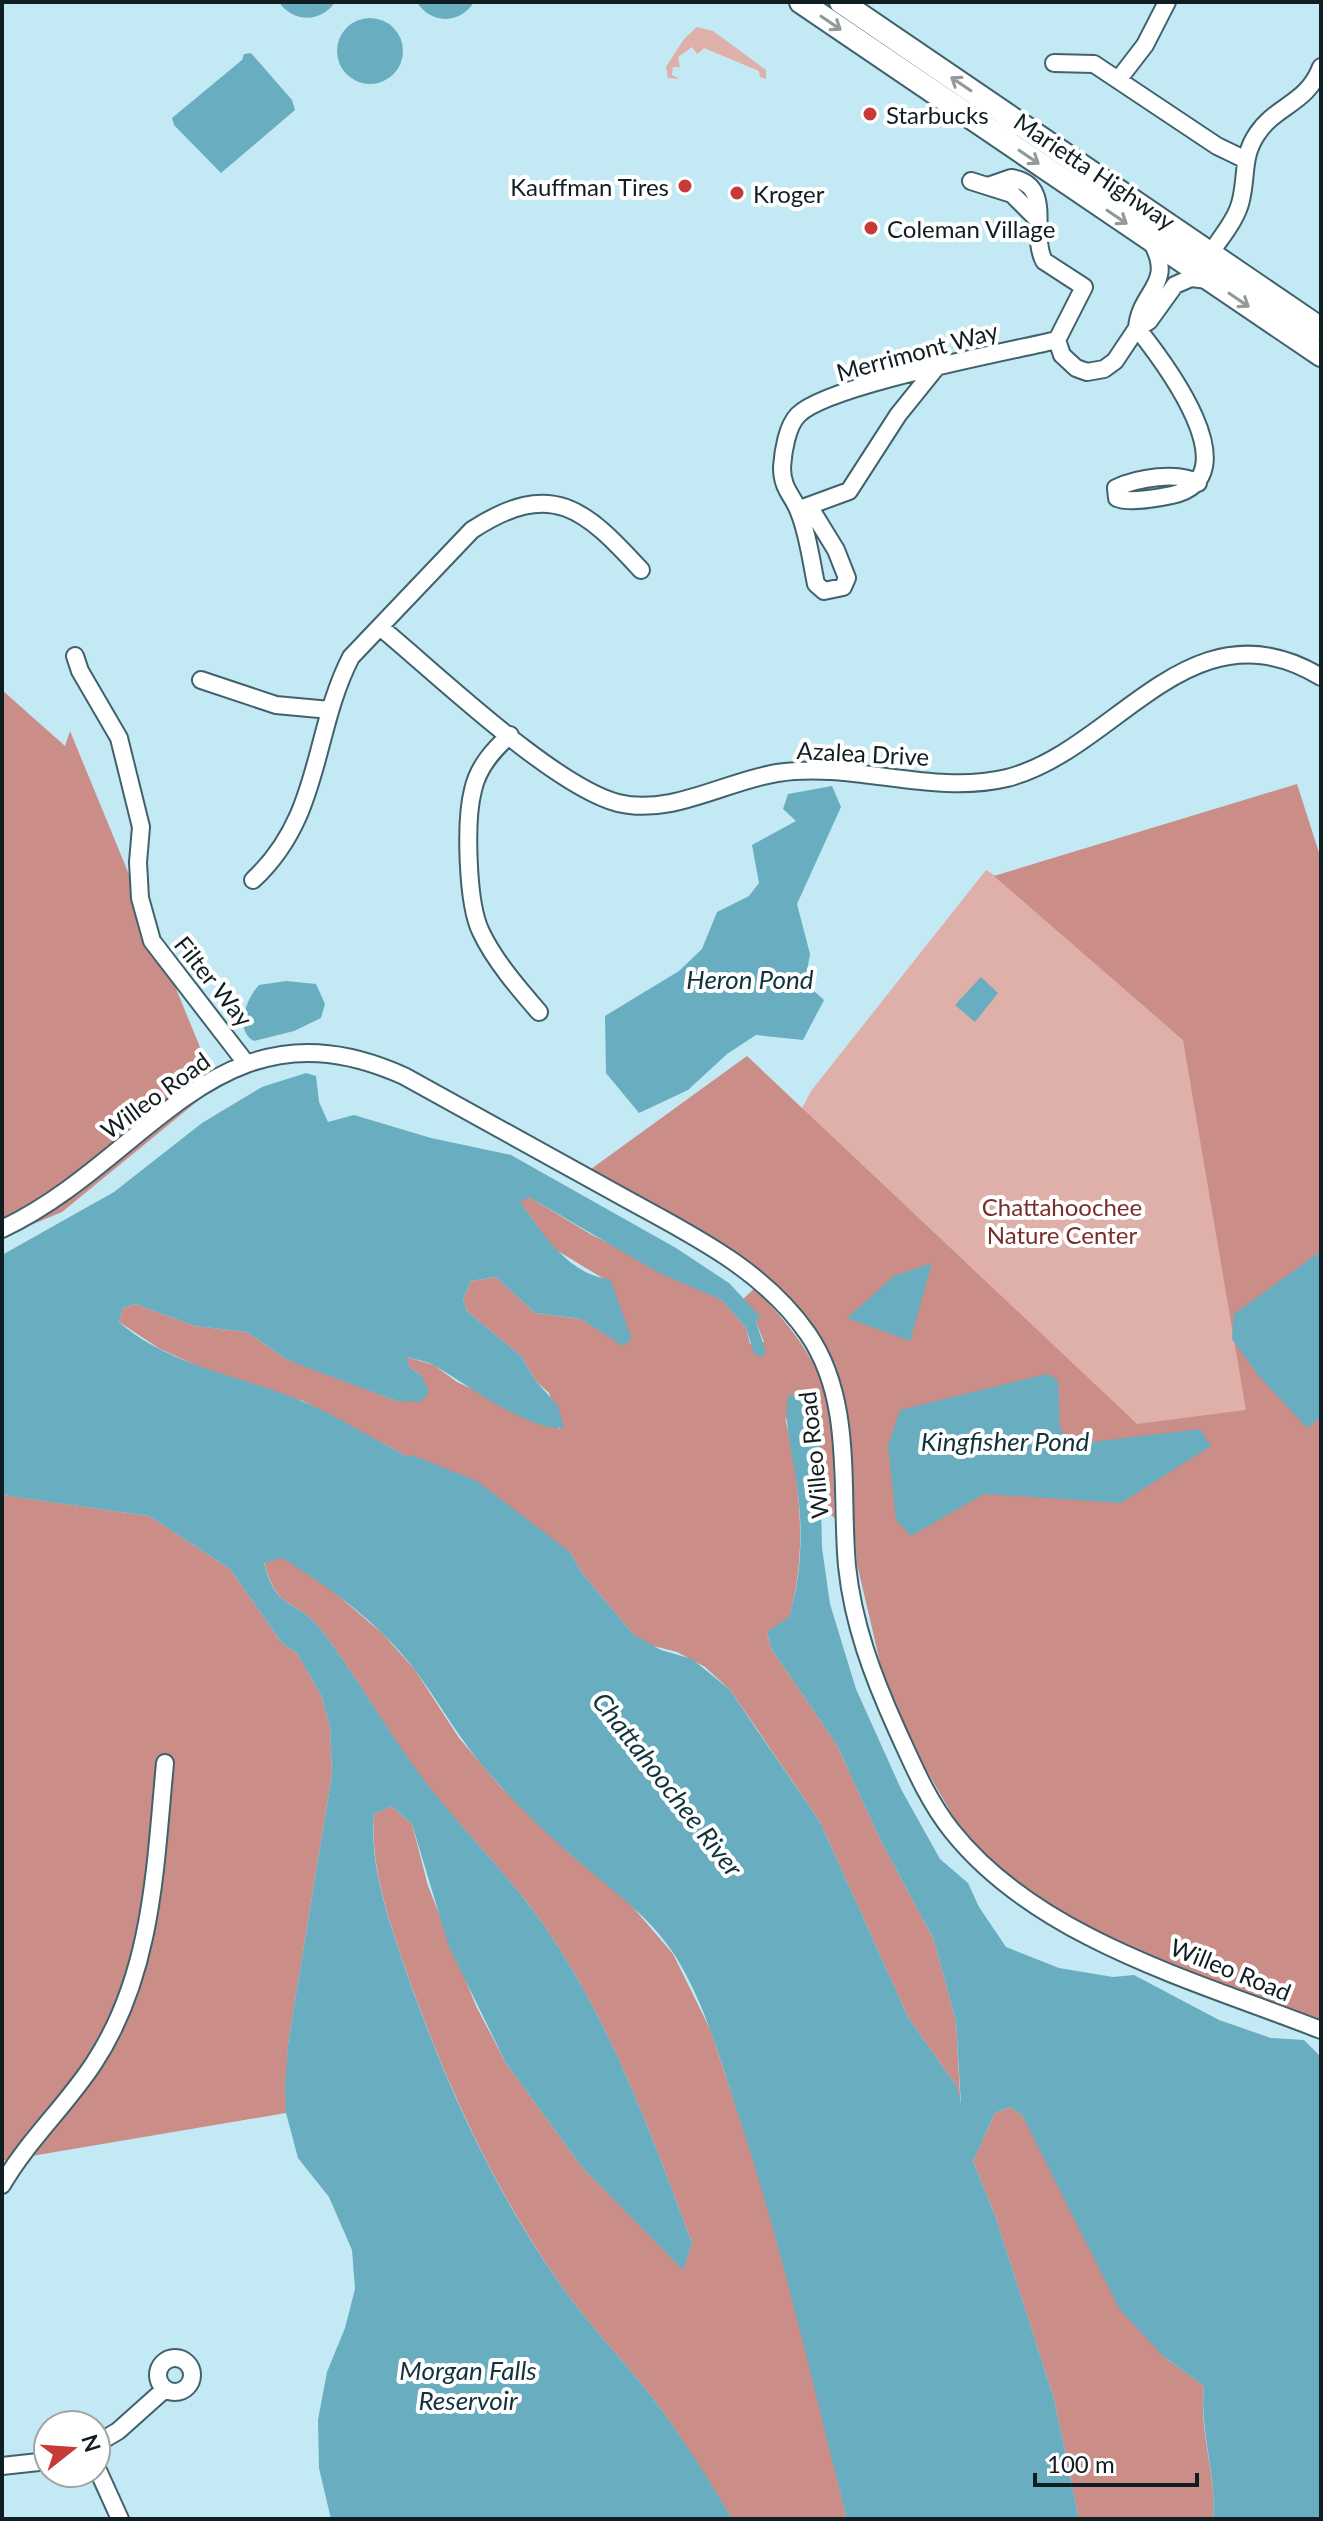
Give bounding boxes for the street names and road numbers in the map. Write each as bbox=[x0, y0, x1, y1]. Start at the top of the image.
street label: Marietta Highway bbox=[1009, 106, 1181, 236]
street label: Merrimont Way bbox=[833, 315, 1002, 387]
street label: Azalea Drive bbox=[796, 735, 930, 771]
street label: Filter Way bbox=[169, 930, 260, 1032]
street label: Willeo Road bbox=[95, 1046, 215, 1144]
street label: Willeo Road bbox=[792, 1390, 834, 1520]
street label: Willeo Road bbox=[1166, 1932, 1296, 2006]

